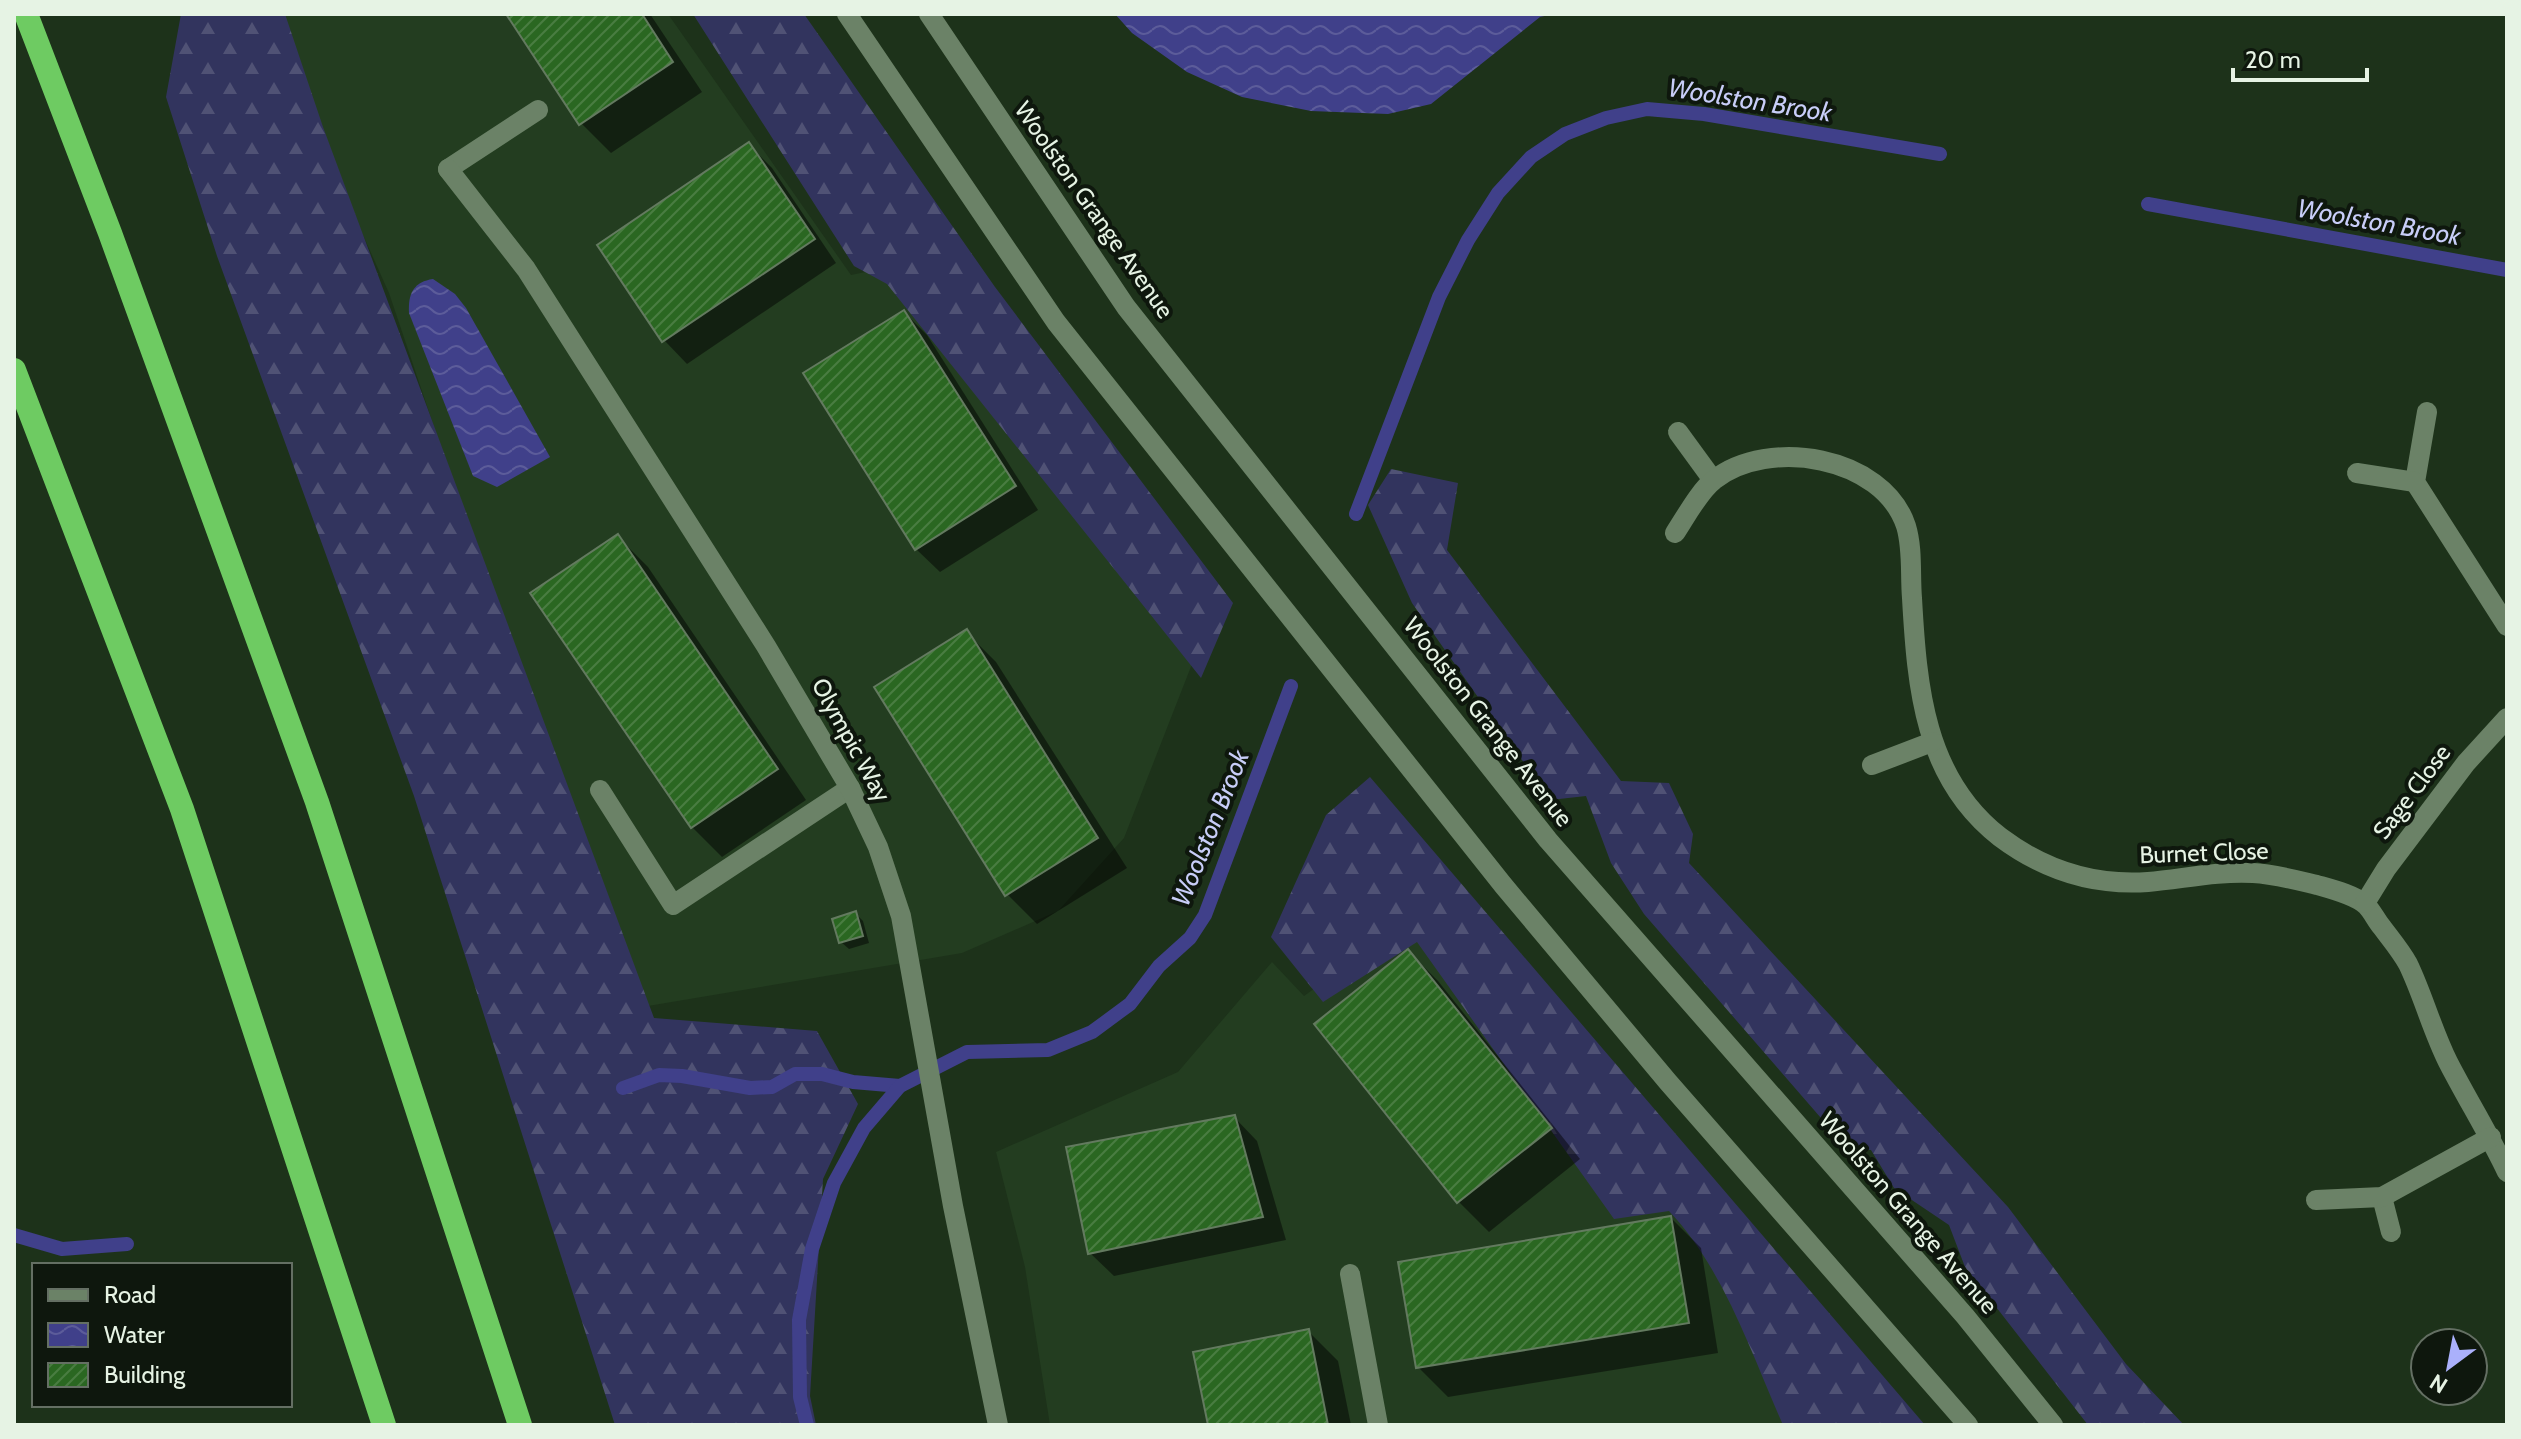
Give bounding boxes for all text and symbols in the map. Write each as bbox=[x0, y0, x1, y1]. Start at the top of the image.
scale bar bbox=[2233, 32, 2367, 82]
text: 20 m bbox=[2245, 45, 2301, 74]
water label: Woolston Brook bbox=[1666, 71, 1835, 129]
street label: Woolston Grange Avenue bbox=[1009, 96, 1180, 324]
water label: Woolston Brook bbox=[2295, 192, 2464, 252]
street label: Woolston Grange Avenue bbox=[1398, 611, 1579, 832]
street label: Olympic Way bbox=[806, 673, 897, 807]
street label: Sage Close bbox=[2367, 739, 2457, 845]
water label: Woolston Brook bbox=[1164, 745, 1256, 911]
street label: Burnet Close bbox=[2139, 836, 2269, 869]
street label: Woolston Grange Avenue bbox=[1813, 1106, 2004, 1319]
legend bbox=[32, 1263, 292, 1407]
text: Road bbox=[104, 1280, 156, 1309]
text: Water bbox=[104, 1320, 165, 1349]
north arrow bbox=[2409, 1327, 2489, 1407]
text: Building bbox=[104, 1360, 186, 1389]
text: N bbox=[2425, 1368, 2452, 1399]

